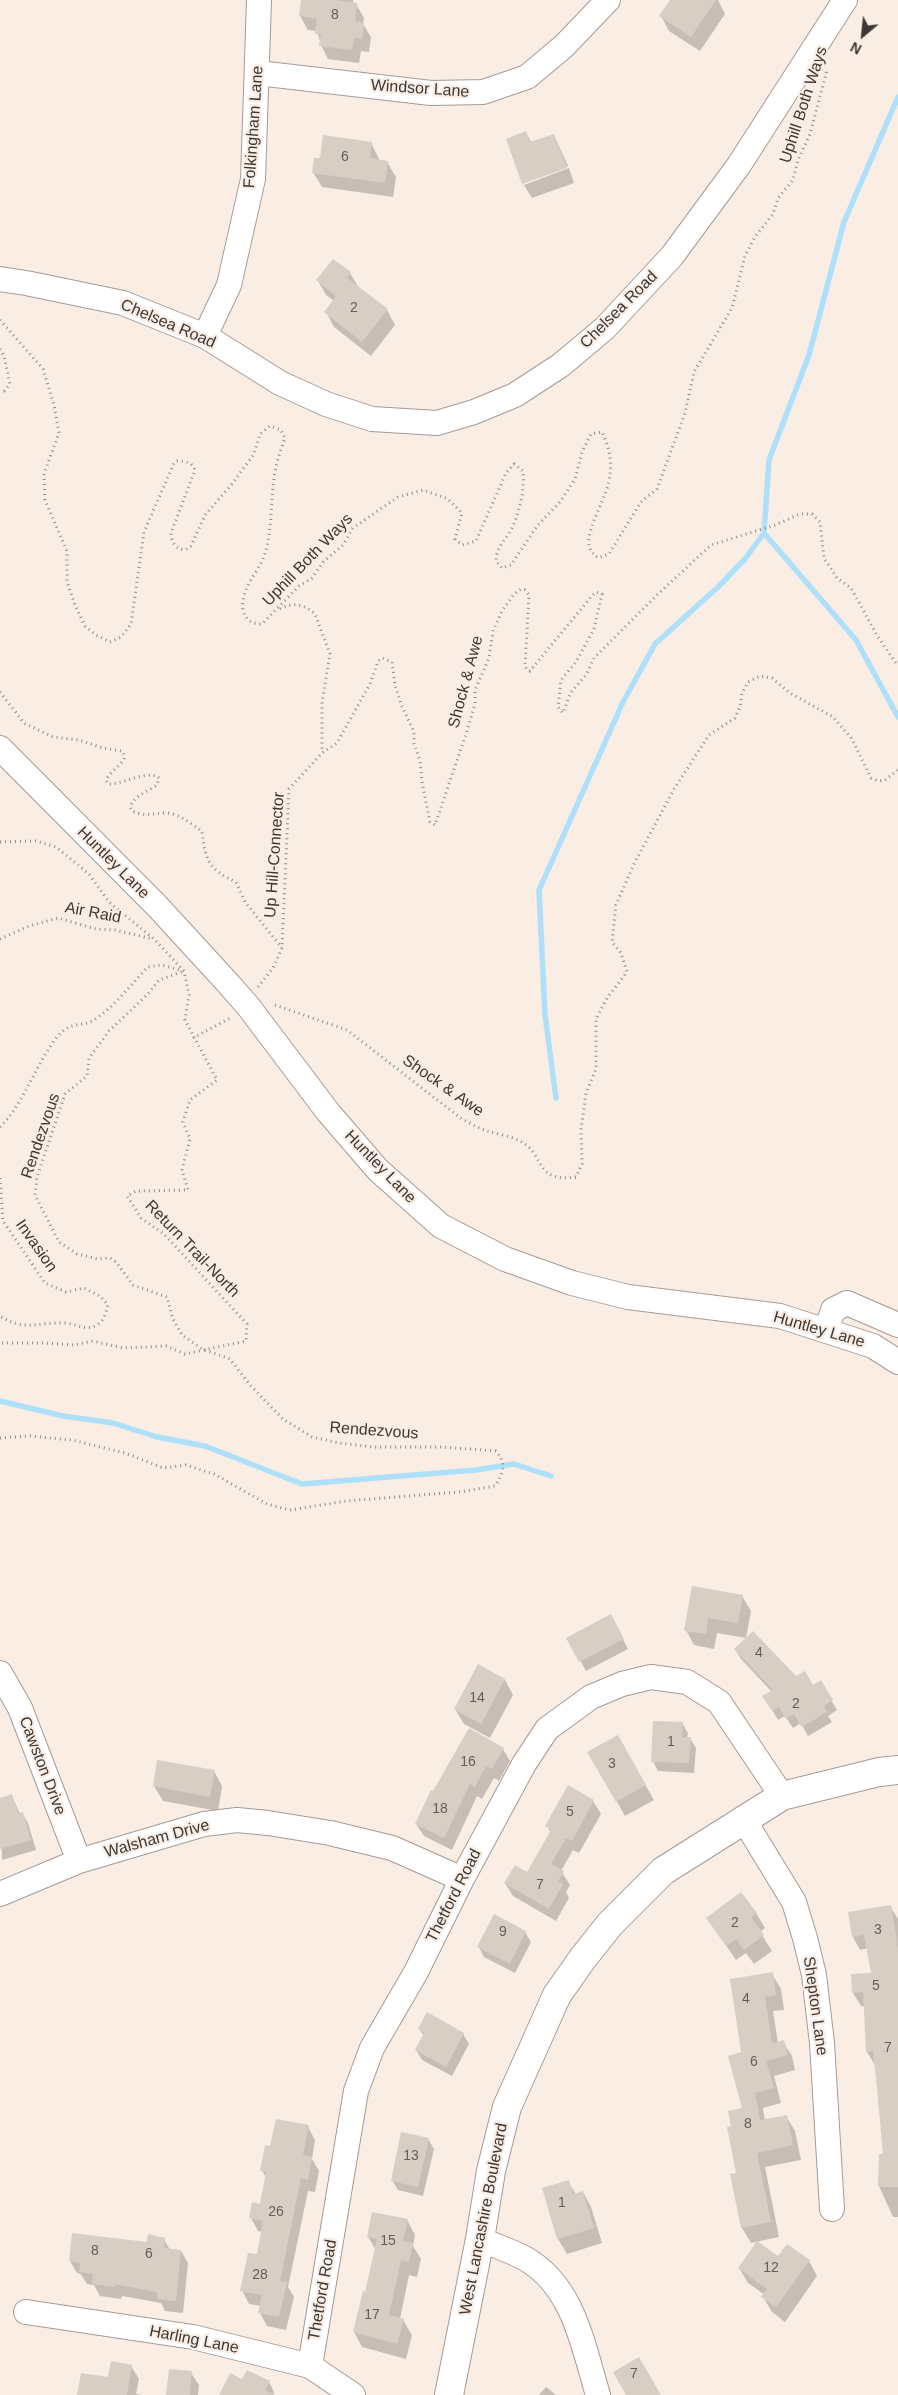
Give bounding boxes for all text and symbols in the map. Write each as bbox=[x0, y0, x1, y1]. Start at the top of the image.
house number: 8 bbox=[331, 7, 339, 23]
north arrow bbox=[838, 10, 888, 60]
text: N bbox=[848, 39, 864, 58]
street label: Uphill Both Ways bbox=[776, 44, 832, 166]
street label: Folkingham Lane bbox=[240, 65, 268, 189]
street label: Windsor Lane bbox=[370, 76, 470, 102]
house number: 6 bbox=[341, 149, 349, 165]
street label: Chelsea Road bbox=[576, 267, 662, 353]
street label: Chelsea Road bbox=[118, 295, 218, 353]
house number: 2 bbox=[350, 300, 358, 316]
street label: Uphill Both Ways bbox=[259, 510, 357, 610]
street label: Shock & Awe bbox=[444, 634, 488, 730]
street label: Up Hill-Connector bbox=[261, 791, 289, 919]
street label: Huntley Lane bbox=[73, 823, 153, 903]
street label: Air Raid bbox=[63, 898, 123, 928]
street label: Shock & Awe bbox=[399, 1051, 487, 1121]
street label: Rendezvous bbox=[17, 1091, 65, 1181]
street label: Huntley Lane bbox=[340, 1126, 420, 1208]
street label: Return Trail-North bbox=[141, 1196, 243, 1302]
street label: Invasion bbox=[11, 1216, 61, 1276]
street label: Huntley Lane bbox=[771, 1308, 867, 1352]
street label: Rendezvous bbox=[329, 1418, 419, 1444]
house number: 4 bbox=[755, 1645, 763, 1661]
house number: 14 bbox=[469, 1690, 485, 1706]
house number: 2 bbox=[792, 1696, 800, 1712]
street label: Cawston Drive bbox=[14, 1714, 70, 1818]
house number: 1 bbox=[667, 1734, 675, 1750]
house number: 16 bbox=[460, 1754, 476, 1770]
house number: 3 bbox=[608, 1756, 616, 1772]
house number: 18 bbox=[432, 1801, 448, 1817]
house number: 5 bbox=[566, 1804, 574, 1820]
street label: Walsham Drive bbox=[102, 1816, 212, 1862]
street label: Thetford Road bbox=[422, 1846, 486, 1946]
house number: 7 bbox=[536, 1877, 544, 1893]
house number: 2 bbox=[731, 1915, 739, 1931]
house number: 3 bbox=[874, 1922, 882, 1938]
house number: 9 bbox=[499, 1924, 507, 1940]
street label: Shepton Lane bbox=[799, 1955, 831, 2057]
house number: 5 bbox=[872, 1978, 880, 1994]
house number: 4 bbox=[742, 1991, 750, 2007]
house number: 7 bbox=[884, 2040, 892, 2056]
house number: 6 bbox=[750, 2054, 758, 2070]
house number: 8 bbox=[744, 2116, 752, 2132]
street label: West Lancashire Boulevard bbox=[456, 2121, 512, 2317]
house number: 13 bbox=[403, 2148, 419, 2164]
house number: 1 bbox=[558, 2195, 566, 2211]
house number: 26 bbox=[268, 2204, 284, 2220]
house number: 15 bbox=[380, 2233, 396, 2249]
street label: Thetford Road bbox=[305, 2238, 341, 2342]
house number: 8 bbox=[91, 2243, 99, 2259]
house number: 6 bbox=[145, 2246, 153, 2262]
house number: 12 bbox=[763, 2260, 779, 2276]
house number: 28 bbox=[252, 2267, 268, 2283]
house number: 17 bbox=[364, 2307, 380, 2323]
street label: Harling Lane bbox=[148, 2322, 240, 2358]
house number: 7 bbox=[630, 2366, 638, 2382]

